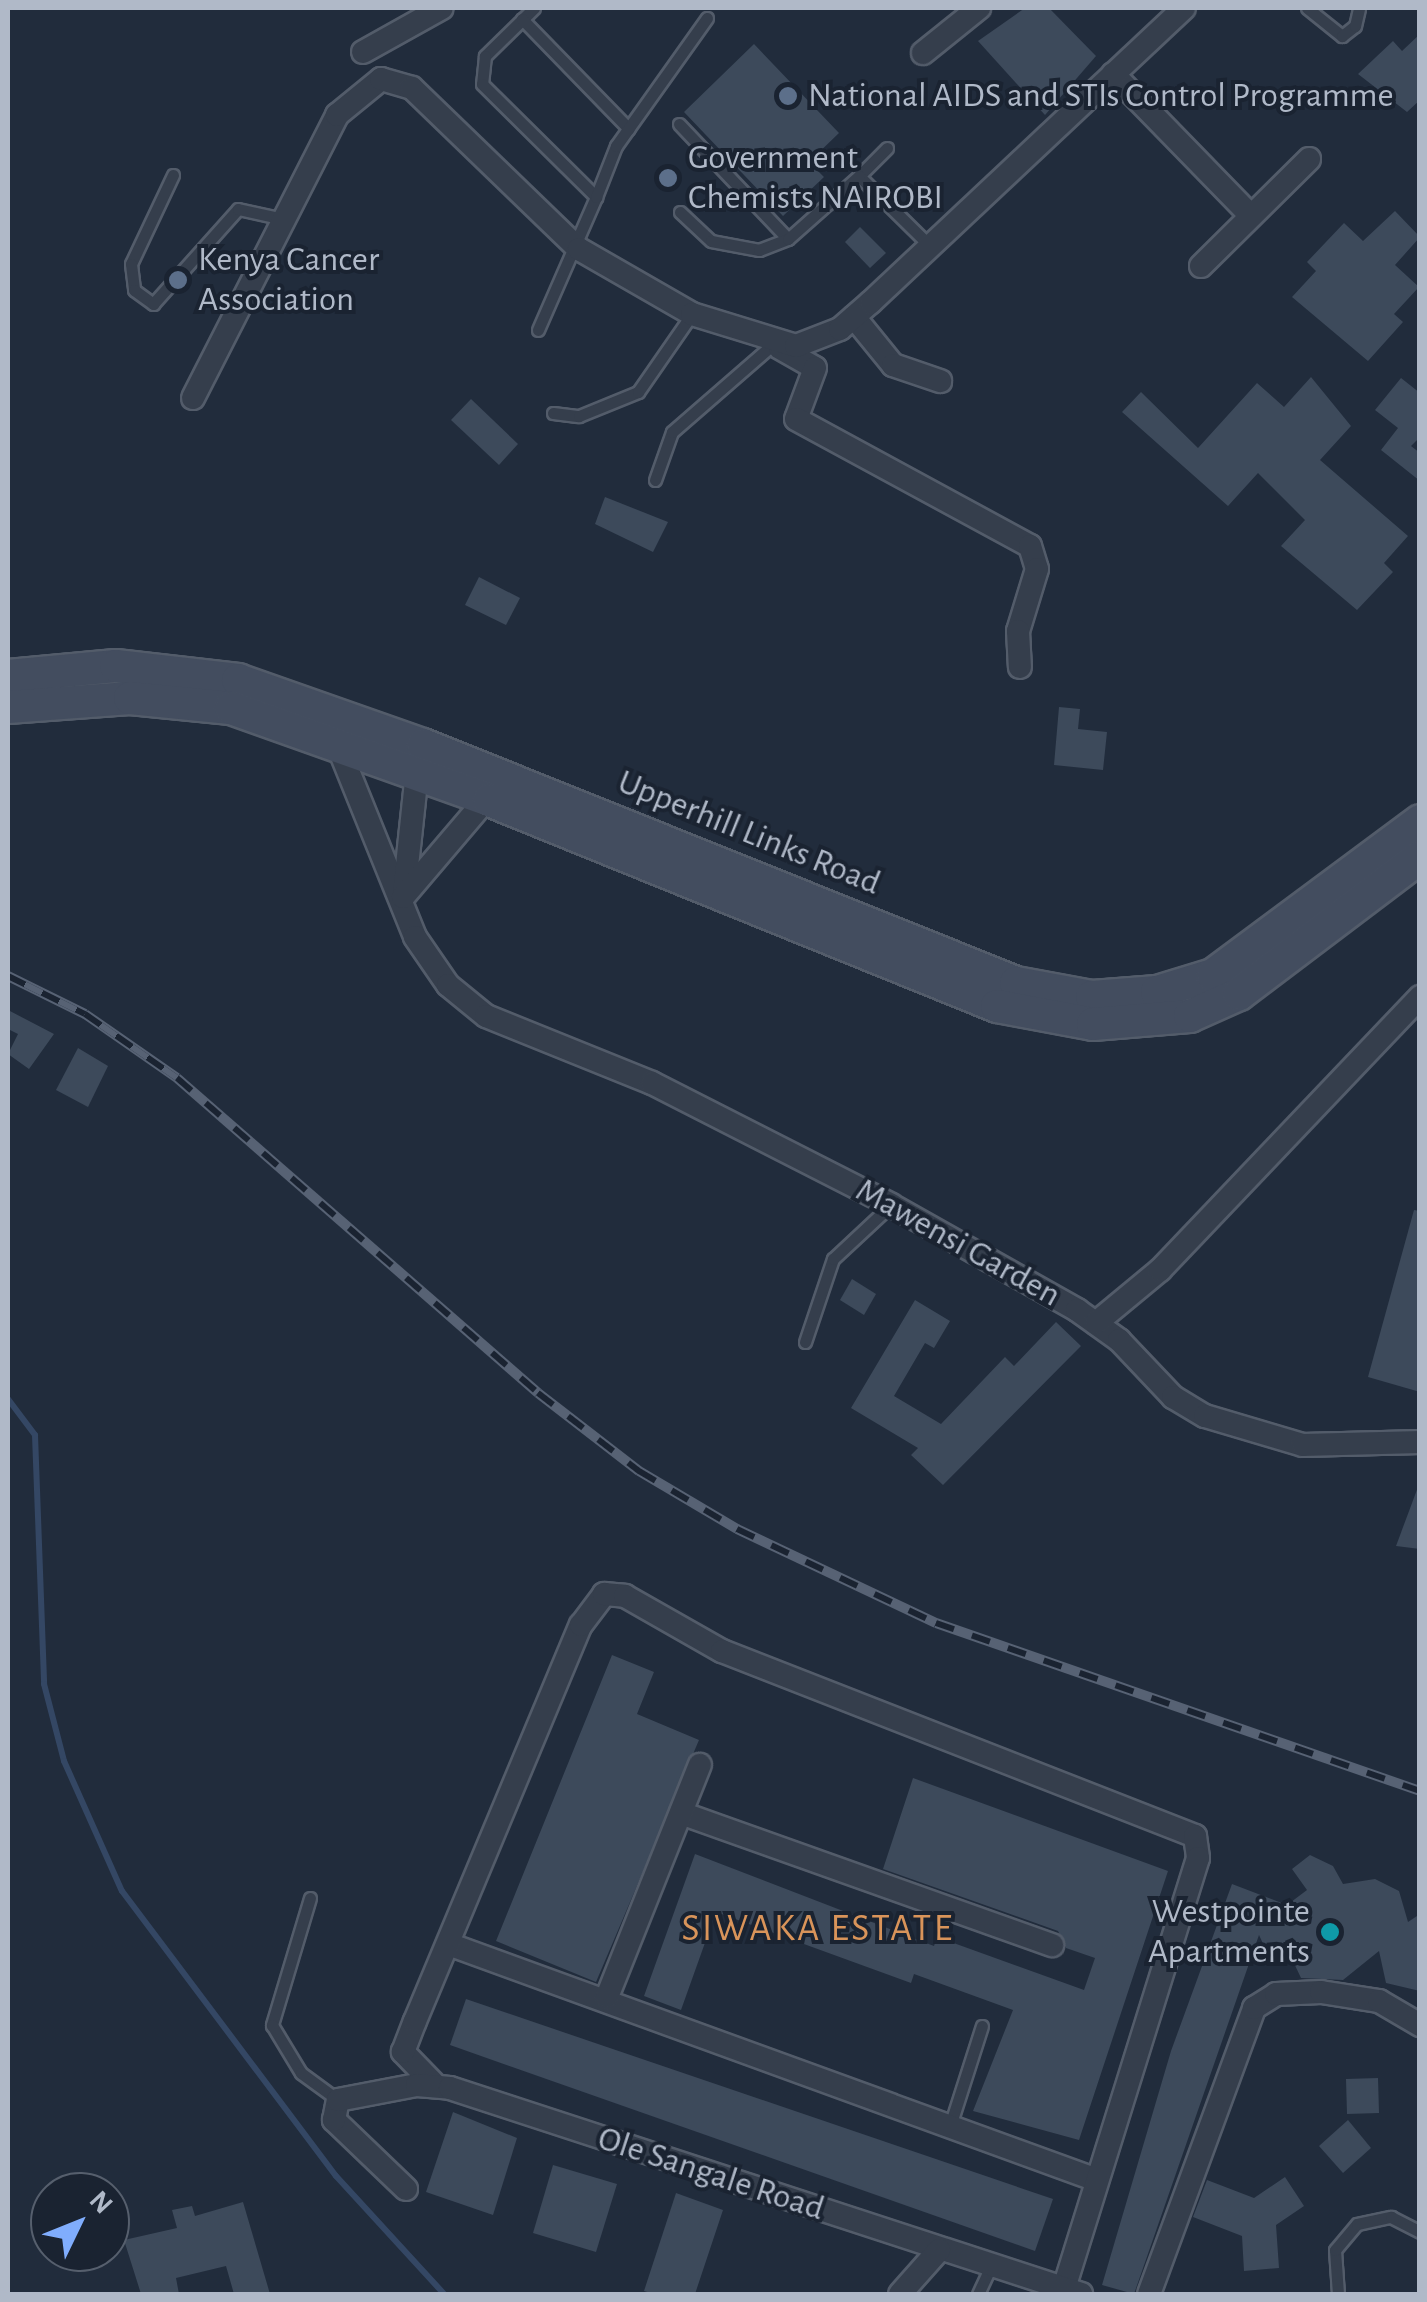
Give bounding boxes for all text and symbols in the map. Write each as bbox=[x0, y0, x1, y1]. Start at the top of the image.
place label: National AIDS and STIs Control Programme bbox=[808, 75, 1394, 117]
marker: National AIDS and STIs Control Programme bbox=[777, 85, 799, 107]
place label: Government Chemists NAIROBI bbox=[688, 137, 943, 219]
marker: Government Chemists NAIROBI bbox=[657, 167, 679, 189]
place label: Kenya Cancer Association bbox=[198, 239, 379, 321]
marker: Kenya Cancer Association bbox=[167, 269, 189, 291]
street label: Upperhill Links Road bbox=[612, 761, 886, 905]
street label: Mawensi Garden bbox=[848, 1169, 1068, 1317]
place label: Westpointe Apartments bbox=[1148, 1891, 1310, 1973]
district label: SIWAKA ESTATE bbox=[681, 1907, 955, 1953]
marker: Westpointe Apartments bbox=[1319, 1921, 1341, 1943]
street label: Ole Sangale Road bbox=[593, 2118, 829, 2230]
north arrow bbox=[30, 2172, 130, 2272]
text: N bbox=[84, 2186, 117, 2220]

